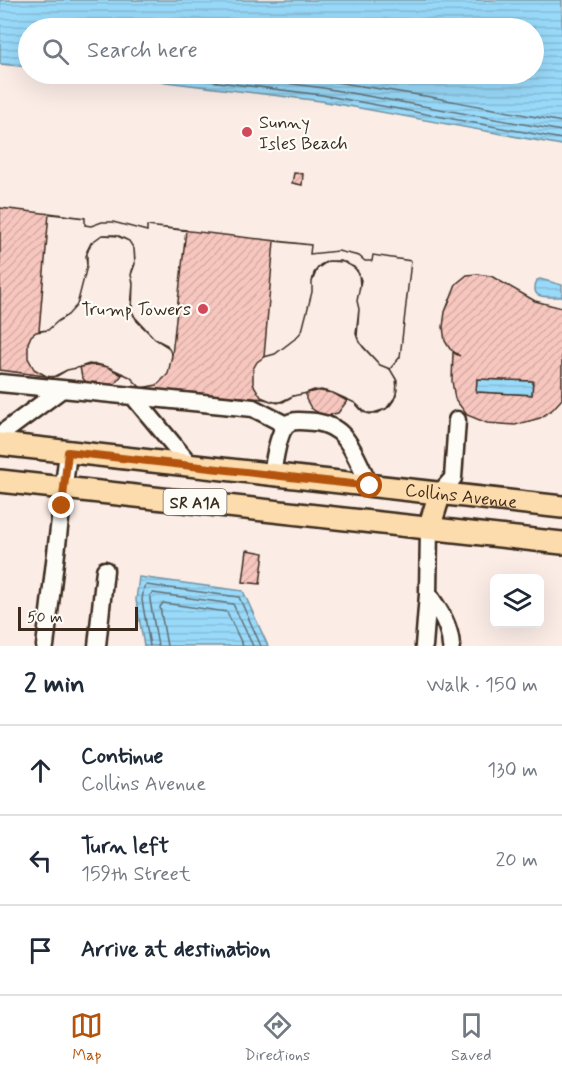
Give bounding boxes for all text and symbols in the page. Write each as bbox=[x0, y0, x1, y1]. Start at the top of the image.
search box bbox=[18, 18, 544, 84]
icon: search bbox=[39, 35, 72, 68]
text: Search here bbox=[87, 37, 198, 65]
place label: Sunny Isles Beach bbox=[259, 111, 348, 156]
marker: Sunny Isles Beach bbox=[240, 125, 254, 139]
place label: Trump Towers bbox=[81, 298, 191, 322]
marker: Trump Towers bbox=[196, 302, 210, 316]
route start bbox=[356, 472, 382, 498]
street label: Collins Avenue bbox=[404, 478, 518, 515]
road number: SR A1A bbox=[164, 489, 226, 515]
route end bbox=[48, 492, 74, 518]
map controls bbox=[490, 574, 544, 628]
button: layers bbox=[490, 574, 544, 628]
scale bar bbox=[18, 604, 138, 632]
text: 50 m bbox=[27, 607, 63, 628]
text: 2 min bbox=[24, 668, 85, 702]
text: Walk · 150 m bbox=[426, 672, 538, 699]
text: Continue bbox=[81, 743, 163, 771]
icon: ahead bbox=[24, 754, 57, 787]
text: 130 m bbox=[487, 757, 538, 784]
text: Collins Avenue bbox=[81, 771, 206, 798]
text: Turn left bbox=[81, 833, 169, 861]
icon: left bbox=[24, 844, 57, 877]
text: 20 m bbox=[495, 847, 538, 874]
text: 159th Street bbox=[81, 861, 191, 888]
icon: arrive bbox=[24, 934, 57, 967]
text: Arrive at destination bbox=[81, 936, 271, 964]
tab: Map bbox=[70, 1009, 103, 1066]
tab: Directions bbox=[244, 1009, 310, 1066]
tab: Saved bbox=[451, 1009, 492, 1066]

